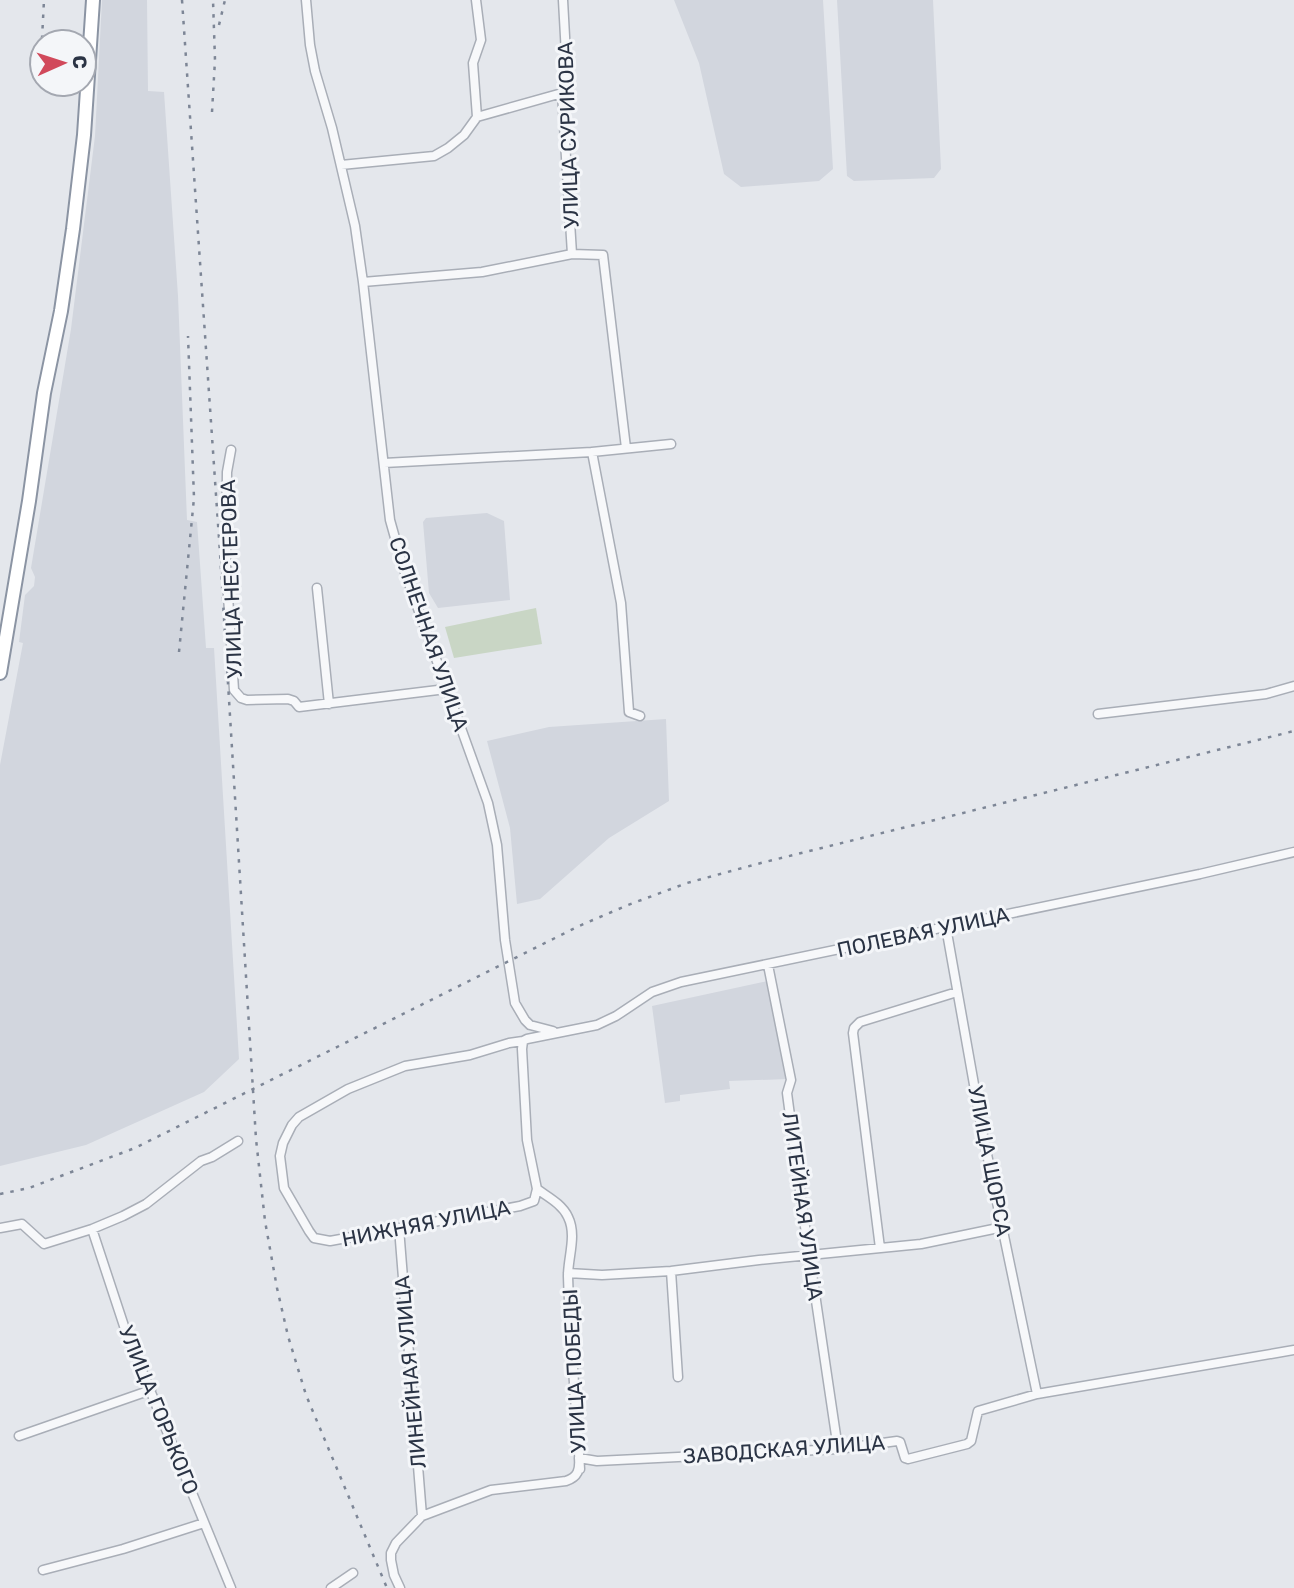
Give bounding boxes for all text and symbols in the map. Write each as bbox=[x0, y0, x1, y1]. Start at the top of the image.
north arrow bbox=[28, 28, 98, 98]
street label: УЛИЦА СУРИКОВА bbox=[552, 41, 584, 229]
text: С bbox=[68, 55, 91, 69]
street label: УЛИЦА НЕСТЕРОВА bbox=[215, 479, 247, 679]
street label: СОЛНЕЧНАЯ УЛИЦА bbox=[384, 534, 474, 734]
street label: ПОЛЕВАЯ УЛИЦА bbox=[835, 902, 1011, 962]
street label: УЛИЦА ЩОРСА bbox=[963, 1084, 1017, 1238]
street label: ЛИТЕЙНАЯ УЛИЦА bbox=[777, 1110, 829, 1302]
street label: НИЖНЯЯ УЛИЦА bbox=[340, 1194, 512, 1252]
street label: ЛИНЕЙНАЯ УЛИЦА bbox=[389, 1275, 431, 1469]
street label: УЛИЦА ПОБЕДЫ bbox=[557, 1288, 591, 1454]
street label: УЛИЦА ГОРЬКОГО bbox=[114, 1322, 204, 1498]
street label: ЗАВОДСКАЯ УЛИЦА bbox=[682, 1429, 886, 1469]

